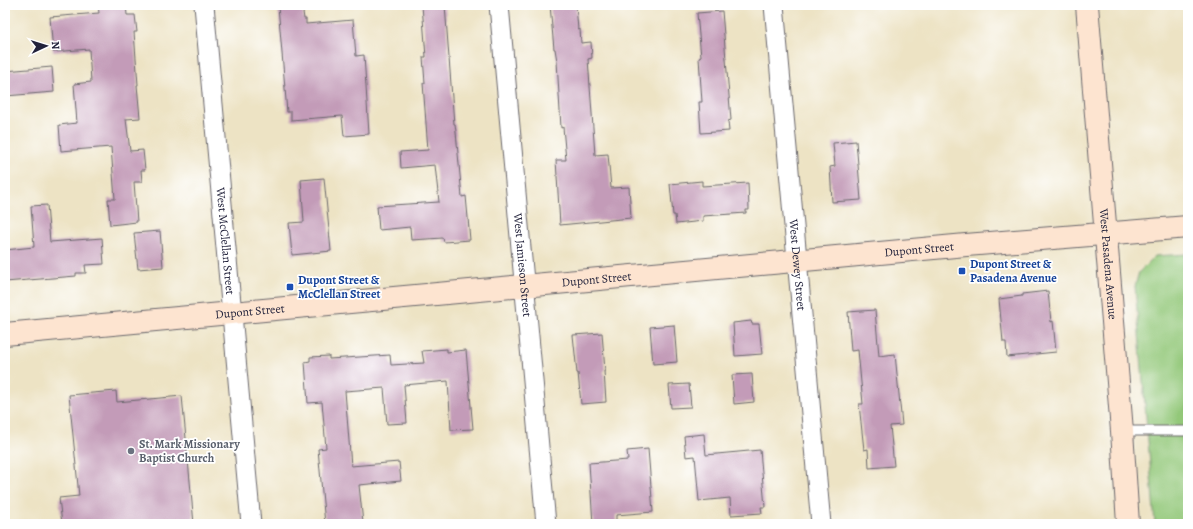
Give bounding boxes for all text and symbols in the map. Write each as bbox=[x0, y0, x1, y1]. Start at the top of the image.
north arrow bbox=[26, 26, 66, 66]
text: N bbox=[48, 41, 63, 50]
street label: West McClellan Street bbox=[212, 186, 238, 295]
street label: West Pasadena Avenue bbox=[1096, 207, 1121, 320]
street label: West Jamieson Street bbox=[510, 211, 535, 318]
street label: West Dewey Street bbox=[785, 218, 810, 311]
street label: Dupont Street bbox=[884, 238, 955, 261]
place label: Dupont Street & Pasadena Avenue bbox=[970, 256, 1057, 286]
marker: Dupont Street & Pasadena Avenue bbox=[957, 266, 967, 276]
street label: Dupont Street bbox=[561, 268, 632, 290]
place label: Dupont Street & McClellan Street bbox=[298, 272, 380, 302]
marker: Dupont Street & McClellan Street bbox=[285, 282, 295, 292]
street label: Dupont Street bbox=[214, 300, 285, 322]
place label: St. Mark Missionary Baptist Church bbox=[139, 436, 240, 466]
marker: St. Mark Missionary Baptist Church bbox=[126, 446, 136, 456]

